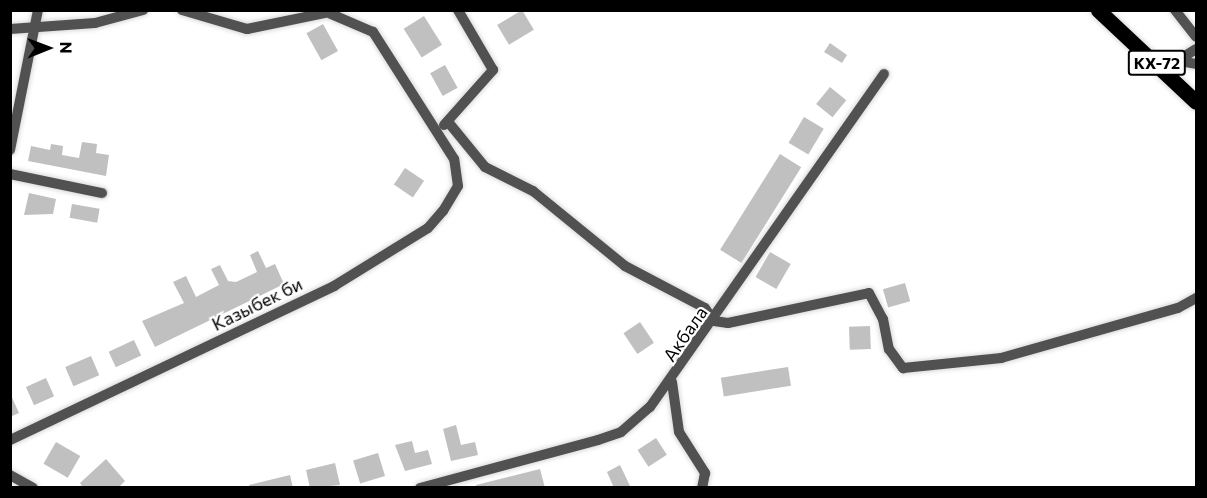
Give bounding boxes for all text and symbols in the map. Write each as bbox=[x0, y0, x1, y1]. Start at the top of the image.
north arrow bbox=[18, 18, 78, 78]
text: N bbox=[57, 42, 76, 54]
road number: КХ-72 bbox=[1127, 50, 1187, 76]
street label: Казыбек би bbox=[208, 273, 306, 335]
street label: Акбала bbox=[658, 302, 712, 366]

